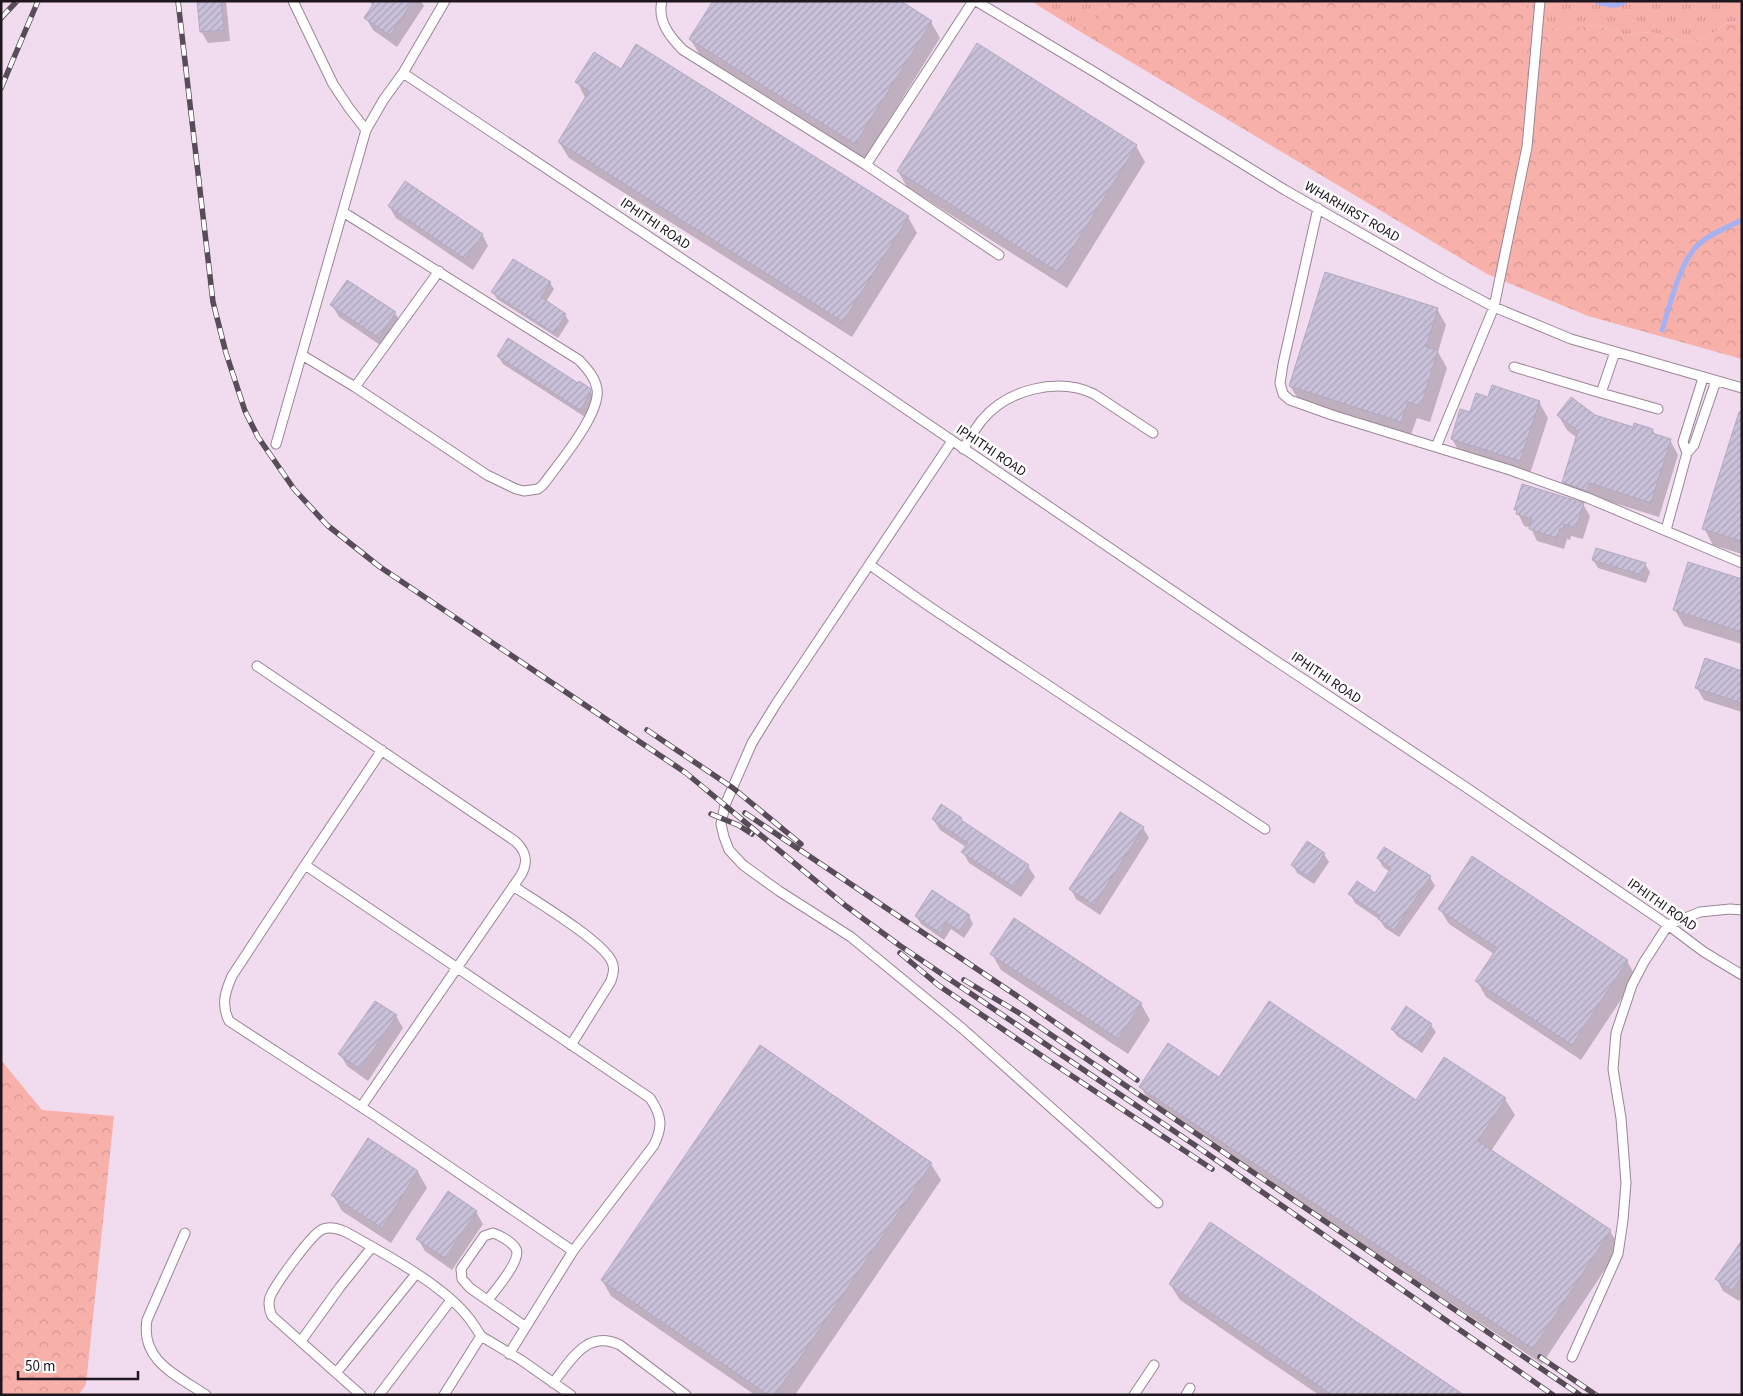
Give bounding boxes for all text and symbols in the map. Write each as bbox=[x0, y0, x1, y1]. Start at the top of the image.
street label: WHARHIRST ROAD bbox=[1301, 177, 1403, 247]
street label: IPHITHI ROAD bbox=[616, 193, 694, 255]
street label: IPHITHI ROAD bbox=[952, 420, 1030, 482]
street label: IPHITHI ROAD bbox=[1287, 647, 1365, 709]
street label: IPHITHI ROAD bbox=[1623, 874, 1701, 936]
scale bar bbox=[18, 1348, 138, 1380]
text: 50 m bbox=[25, 1356, 55, 1377]

